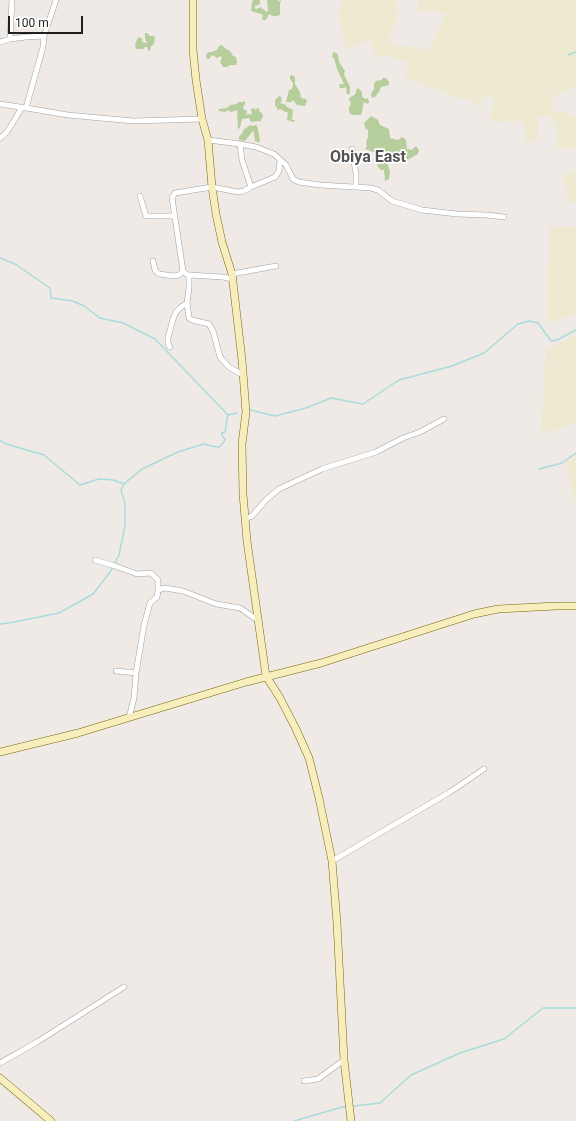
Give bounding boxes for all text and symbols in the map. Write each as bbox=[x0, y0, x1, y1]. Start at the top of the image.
scale bar bbox=[10, 8, 85, 34]
text: 100 m bbox=[15, 16, 49, 30]
district label: Obiya East bbox=[330, 148, 406, 168]

